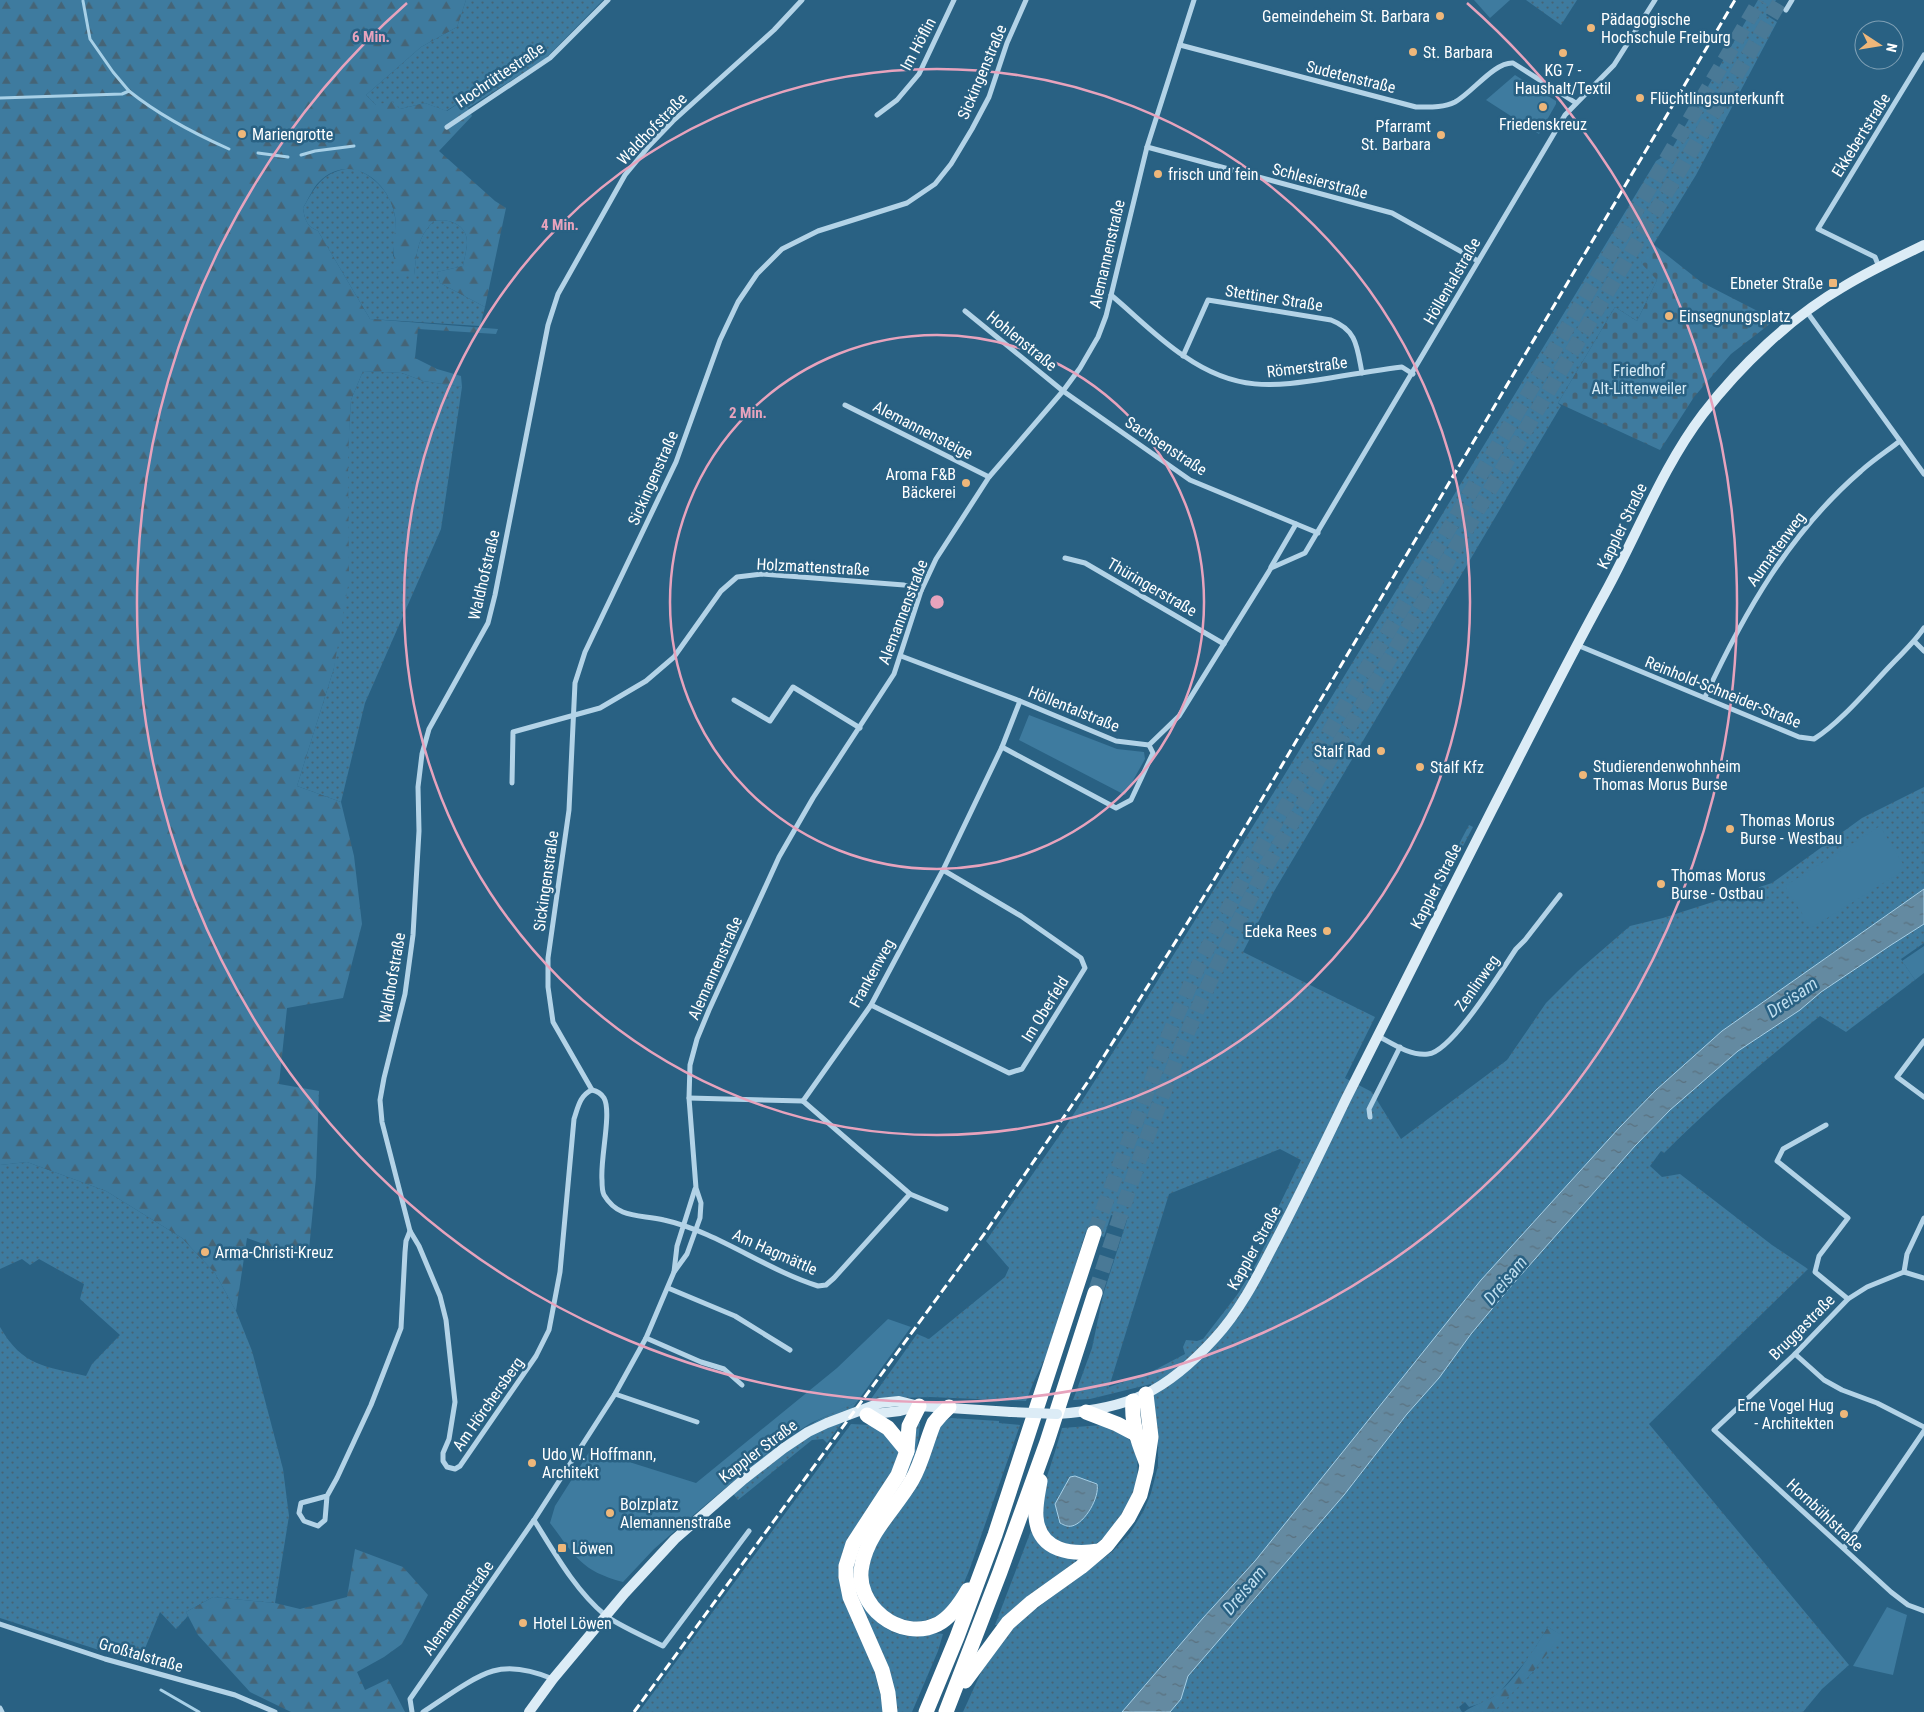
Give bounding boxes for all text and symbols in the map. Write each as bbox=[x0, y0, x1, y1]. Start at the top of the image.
place label: Gemeindeheim St. Barbara bbox=[1262, 7, 1430, 26]
marker: Gemeindeheim St. Barbara bbox=[1434, 10, 1446, 22]
place label: Pädagogische Hochschule Freiburg bbox=[1601, 10, 1731, 47]
street label: Im Höflin bbox=[896, 14, 940, 74]
north arrow bbox=[1854, 20, 1904, 70]
street label: Sickingenstraße bbox=[953, 22, 1011, 122]
marker: Pädagogische Hochschule Freiburg bbox=[1585, 22, 1597, 34]
text: 6 Min. bbox=[352, 28, 390, 46]
street label: Hochrüttestraße bbox=[452, 38, 548, 112]
text: N bbox=[1883, 42, 1900, 54]
place label: St. Barbara bbox=[1423, 43, 1493, 62]
marker: St. Barbara bbox=[1407, 46, 1419, 58]
marker: KG 7 - Haushalt/Textil bbox=[1557, 47, 1569, 59]
street label: Sudetenstraße bbox=[1304, 57, 1398, 97]
place label: KG 7 - Haushalt/Textil bbox=[1515, 61, 1611, 98]
street label: Waldhofstraße bbox=[613, 89, 691, 169]
place label: Flüchtlingsunterkunft bbox=[1650, 89, 1785, 108]
street label: Ekkebertstraße bbox=[1828, 90, 1894, 180]
marker: Flüchtlingsunterkunft bbox=[1634, 92, 1646, 104]
marker: Friedenskreuz bbox=[1537, 101, 1549, 113]
place label: Friedenskreuz bbox=[1499, 115, 1587, 134]
place label: Pfarramt St. Barbara bbox=[1361, 117, 1431, 154]
place label: Mariengrotte bbox=[252, 125, 333, 144]
marker: Mariengrotte bbox=[236, 128, 248, 140]
marker: Pfarramt St. Barbara bbox=[1435, 129, 1447, 141]
street label: Schlesierstraße bbox=[1270, 159, 1370, 203]
place label: frisch und fein bbox=[1168, 165, 1259, 184]
marker: frisch und fein bbox=[1152, 168, 1164, 180]
street label: Alemannenstraße bbox=[1085, 198, 1129, 310]
text: 4 Min. bbox=[541, 216, 579, 234]
street label: Höllentalstraße bbox=[1420, 234, 1484, 328]
place label: Ebneter Straße bbox=[1730, 274, 1823, 293]
marker: Ebneter Straße bbox=[1827, 277, 1839, 289]
street label: Stettiner Straße bbox=[1224, 281, 1324, 315]
street label: Hohlenstraße bbox=[983, 307, 1061, 375]
place label: Einsegnungsplatz bbox=[1679, 307, 1790, 326]
marker: Einsegnungsplatz bbox=[1663, 310, 1675, 322]
street label: Römerstraße bbox=[1266, 353, 1348, 381]
park label: Friedhof Alt-Littenweiler bbox=[1591, 361, 1687, 398]
street label: Alemannensteige bbox=[870, 397, 976, 463]
text: 2 Min. bbox=[729, 404, 767, 422]
street label: Sachsenstraße bbox=[1122, 413, 1210, 479]
street label: Sickingenstraße bbox=[624, 428, 682, 528]
place label: Aroma F&B Bäckerei bbox=[886, 465, 956, 502]
marker: Aroma F&B Bäckerei bbox=[960, 477, 972, 489]
street label: Kappler Straße bbox=[1593, 480, 1651, 572]
street label: Aumattenweg bbox=[1743, 508, 1809, 590]
street label: Waldhofstraße bbox=[464, 528, 504, 622]
street label: Thüringerstraße bbox=[1104, 554, 1200, 620]
street label: Holzmattenstraße bbox=[756, 555, 870, 579]
street label: Alemannenstraße bbox=[874, 557, 932, 667]
centre of rings bbox=[928, 593, 946, 611]
street label: Reinhold-Schneider-Straße bbox=[1642, 652, 1804, 732]
street label: Höllentalstraße bbox=[1026, 682, 1122, 736]
place label: Stalf Rad bbox=[1314, 742, 1371, 761]
marker: Stalf Rad bbox=[1375, 745, 1387, 757]
place label: Studierendenwohnheim Thomas Morus Burse bbox=[1593, 757, 1741, 794]
place label: Stalf Kfz bbox=[1430, 758, 1484, 777]
marker: Stalf Kfz bbox=[1414, 761, 1426, 773]
marker: Studierendenwohnheim Thomas Morus Burse bbox=[1577, 769, 1589, 781]
place label: Thomas Morus Burse - Westbau bbox=[1740, 811, 1842, 848]
marker: Thomas Morus Burse - Westbau bbox=[1724, 823, 1736, 835]
street label: Sickingenstraße bbox=[530, 830, 562, 932]
street label: Kappler Straße bbox=[1406, 840, 1466, 932]
place label: Thomas Morus Burse - Ostbau bbox=[1671, 866, 1766, 903]
marker: Thomas Morus Burse - Ostbau bbox=[1655, 878, 1667, 890]
street label: Alemannenstraße bbox=[684, 913, 746, 1023]
place label: Edeka Rees bbox=[1244, 922, 1317, 941]
marker: Edeka Rees bbox=[1321, 925, 1333, 937]
street label: Waldhofstraße bbox=[375, 931, 409, 1025]
street label: Frankenweg bbox=[845, 935, 899, 1011]
street label: Zenlinweg bbox=[1451, 951, 1503, 1015]
water label: Dreisam bbox=[1763, 972, 1821, 1022]
street label: Im Oberfeld bbox=[1017, 973, 1073, 1045]
street label: Kappler Straße bbox=[1223, 1203, 1285, 1293]
street label: Am Hagmättle bbox=[730, 1225, 820, 1279]
place label: Arma-Christi-Kreuz bbox=[215, 1243, 334, 1262]
marker: Arma-Christi-Kreuz bbox=[199, 1246, 211, 1258]
water label: Dreisam bbox=[1479, 1251, 1531, 1309]
street label: Bruggastraße bbox=[1765, 1290, 1839, 1364]
street label: Am Hörchersberg bbox=[449, 1353, 527, 1455]
place label: Erne Vogel Hug - Architekten bbox=[1737, 1396, 1834, 1433]
marker: Erne Vogel Hug - Architekten bbox=[1838, 1408, 1850, 1420]
street label: Kappler Straße bbox=[715, 1415, 801, 1487]
place label: Udo W. Hoffmann, Architekt bbox=[542, 1445, 656, 1482]
marker: Udo W. Hoffmann, Architekt bbox=[526, 1457, 538, 1469]
street label: Hornbühlstraße bbox=[1783, 1475, 1867, 1555]
place label: Bolzplatz Alemannenstraße bbox=[620, 1495, 731, 1532]
marker: Bolzplatz Alemannenstraße bbox=[604, 1507, 616, 1519]
place label: Löwen bbox=[572, 1539, 613, 1558]
marker: Löwen bbox=[556, 1542, 568, 1554]
street label: Alemannenstraße bbox=[418, 1557, 498, 1659]
water label: Dreisam bbox=[1218, 1561, 1270, 1619]
place label: Hotel Löwen bbox=[533, 1614, 612, 1633]
marker: Hotel Löwen bbox=[517, 1617, 529, 1629]
street label: Großtalstraße bbox=[97, 1634, 185, 1676]

